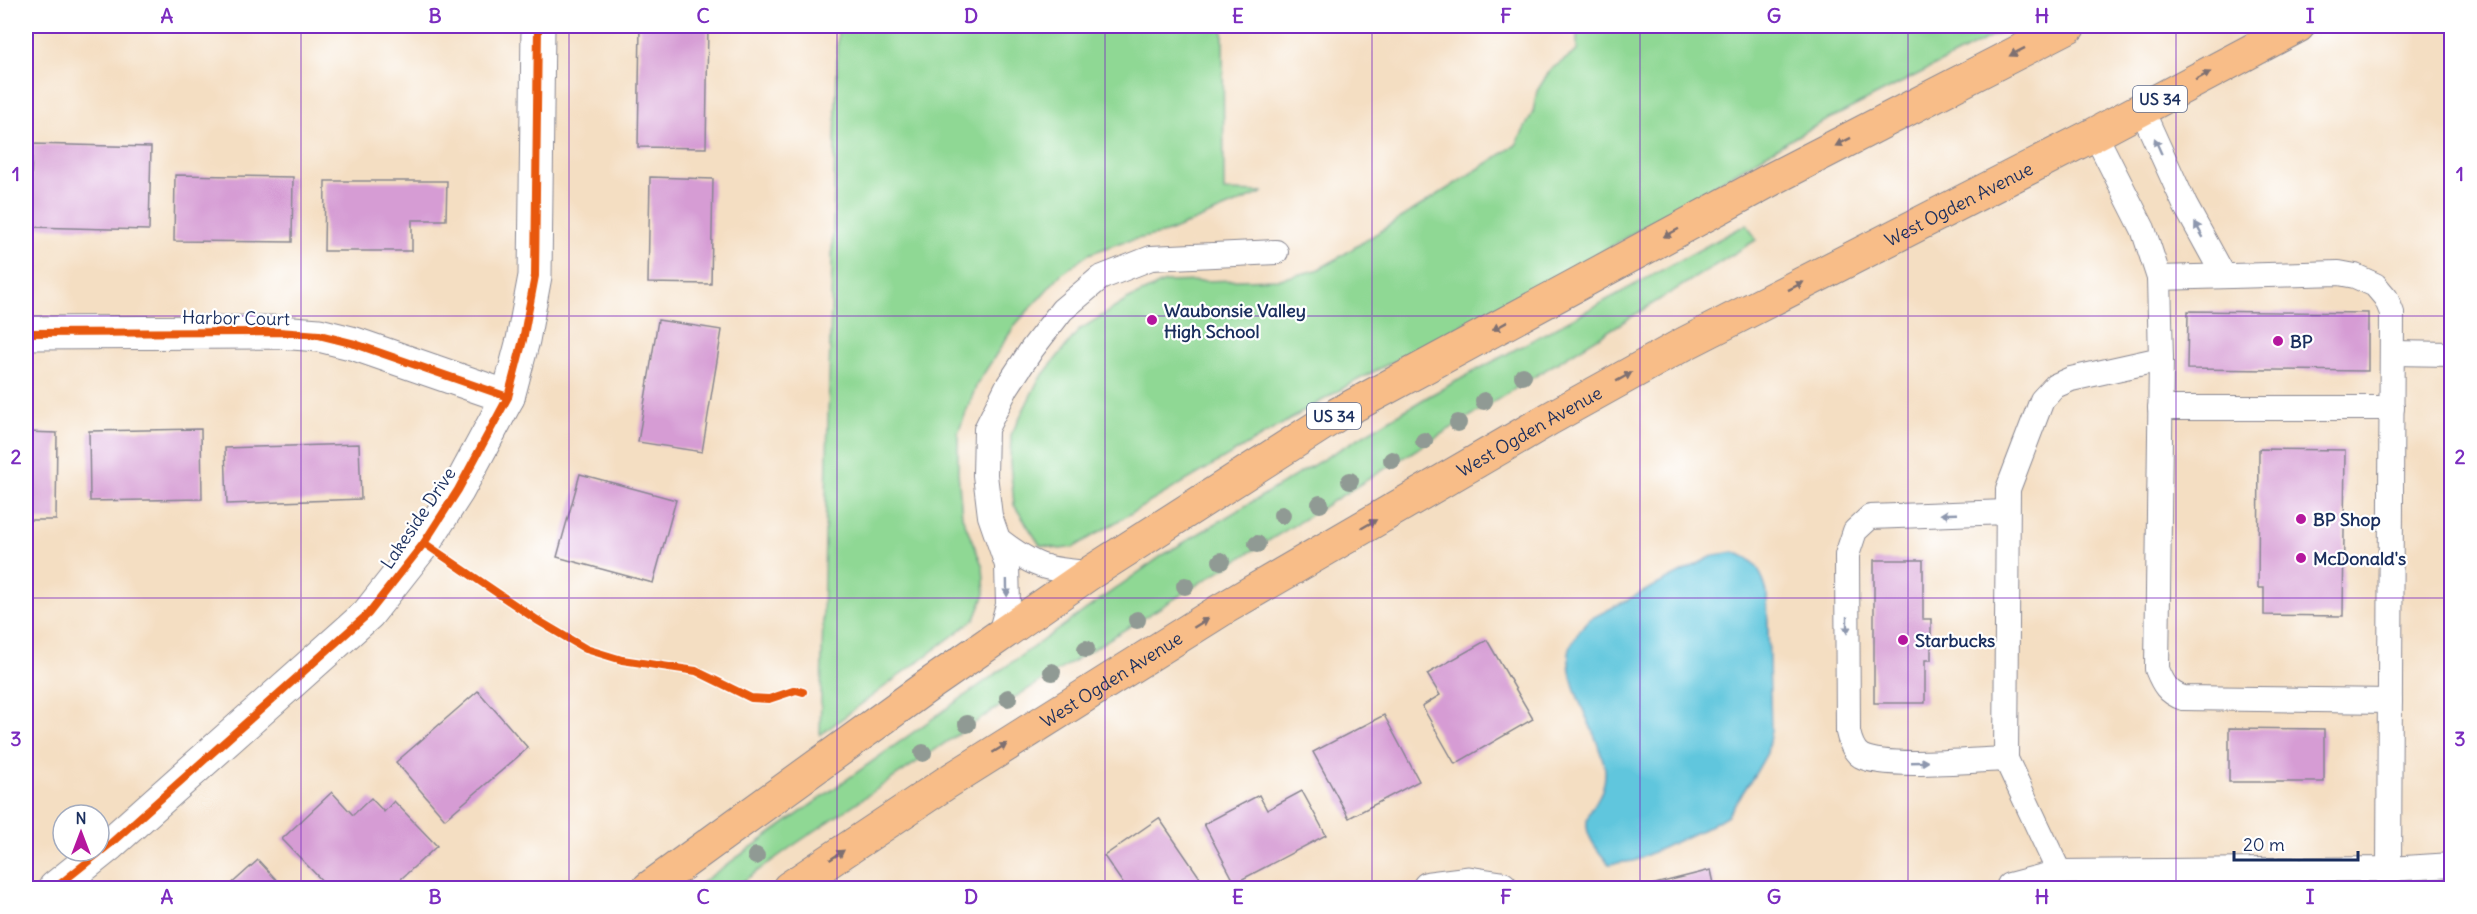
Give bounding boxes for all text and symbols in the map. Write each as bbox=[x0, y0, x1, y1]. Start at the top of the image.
text: A bbox=[161, 3, 174, 28]
text: B bbox=[428, 3, 442, 28]
text: C bbox=[696, 3, 710, 28]
text: D bbox=[964, 3, 978, 28]
text: E bbox=[1232, 3, 1244, 28]
text: F bbox=[1500, 3, 1512, 28]
text: G bbox=[1767, 3, 1781, 28]
text: H bbox=[2035, 3, 2049, 28]
text: I bbox=[2306, 3, 2315, 28]
one-way arrow bbox=[2008, 48, 2025, 57]
one-way arrow bbox=[2194, 71, 2211, 81]
road number: US 34 bbox=[2133, 86, 2187, 112]
one-way arrow bbox=[1835, 137, 1852, 147]
one-way arrow bbox=[2153, 137, 2162, 155]
street label: West Ogden Avenue bbox=[1881, 156, 2036, 251]
text: 1 bbox=[12, 161, 20, 186]
text: 1 bbox=[2456, 161, 2464, 186]
one-way arrow bbox=[2194, 221, 2204, 238]
one-way arrow bbox=[1662, 228, 1679, 238]
one-way arrow bbox=[1788, 281, 1805, 291]
place label: Waubonsie Valley High School bbox=[1164, 299, 1306, 343]
street label: Harbor Court bbox=[182, 306, 290, 330]
marker: Waubonsie Valley High School bbox=[1145, 313, 1159, 327]
one-way arrow bbox=[1491, 321, 1508, 331]
place label: BP bbox=[2290, 330, 2313, 353]
marker: BP bbox=[2271, 334, 2285, 348]
one-way arrow bbox=[1616, 372, 1633, 382]
street label: West Ogden Avenue bbox=[1453, 381, 1606, 482]
road number: US 34 bbox=[1307, 403, 1361, 429]
text: 2 bbox=[11, 444, 22, 469]
text: 2 bbox=[2455, 444, 2466, 469]
street label: Lakeside Drive bbox=[375, 463, 461, 573]
place label: BP Shop bbox=[2313, 508, 2381, 531]
one-way arrow bbox=[1939, 509, 1958, 518]
marker: BP Shop bbox=[2294, 512, 2308, 526]
one-way arrow bbox=[1361, 518, 1377, 529]
place label: McDonald's bbox=[2313, 547, 2406, 570]
marker: McDonald's bbox=[2294, 551, 2308, 565]
one-way arrow bbox=[1003, 579, 1012, 598]
one-way arrow bbox=[1842, 615, 1852, 634]
one-way arrow bbox=[1193, 617, 1209, 628]
street label: West Ogden Avenue bbox=[1036, 626, 1186, 732]
place label: Starbucks bbox=[1915, 629, 1995, 652]
marker: Starbucks bbox=[1896, 633, 1910, 647]
text: 3 bbox=[10, 726, 22, 751]
text: 3 bbox=[2454, 726, 2466, 751]
one-way arrow bbox=[992, 743, 1008, 754]
one-way arrow bbox=[1910, 757, 1929, 767]
north arrow bbox=[51, 803, 111, 863]
text: N bbox=[75, 808, 87, 828]
scale bar bbox=[2234, 824, 2358, 862]
text: 20 m bbox=[2243, 833, 2285, 856]
one-way arrow bbox=[829, 850, 845, 861]
text: A bbox=[161, 884, 174, 909]
text: B bbox=[428, 884, 442, 909]
text: C bbox=[696, 884, 710, 909]
text: D bbox=[964, 884, 978, 909]
text: E bbox=[1232, 884, 1244, 909]
text: F bbox=[1500, 884, 1512, 909]
text: G bbox=[1767, 884, 1781, 909]
text: H bbox=[2035, 884, 2049, 909]
text: I bbox=[2306, 884, 2315, 909]

